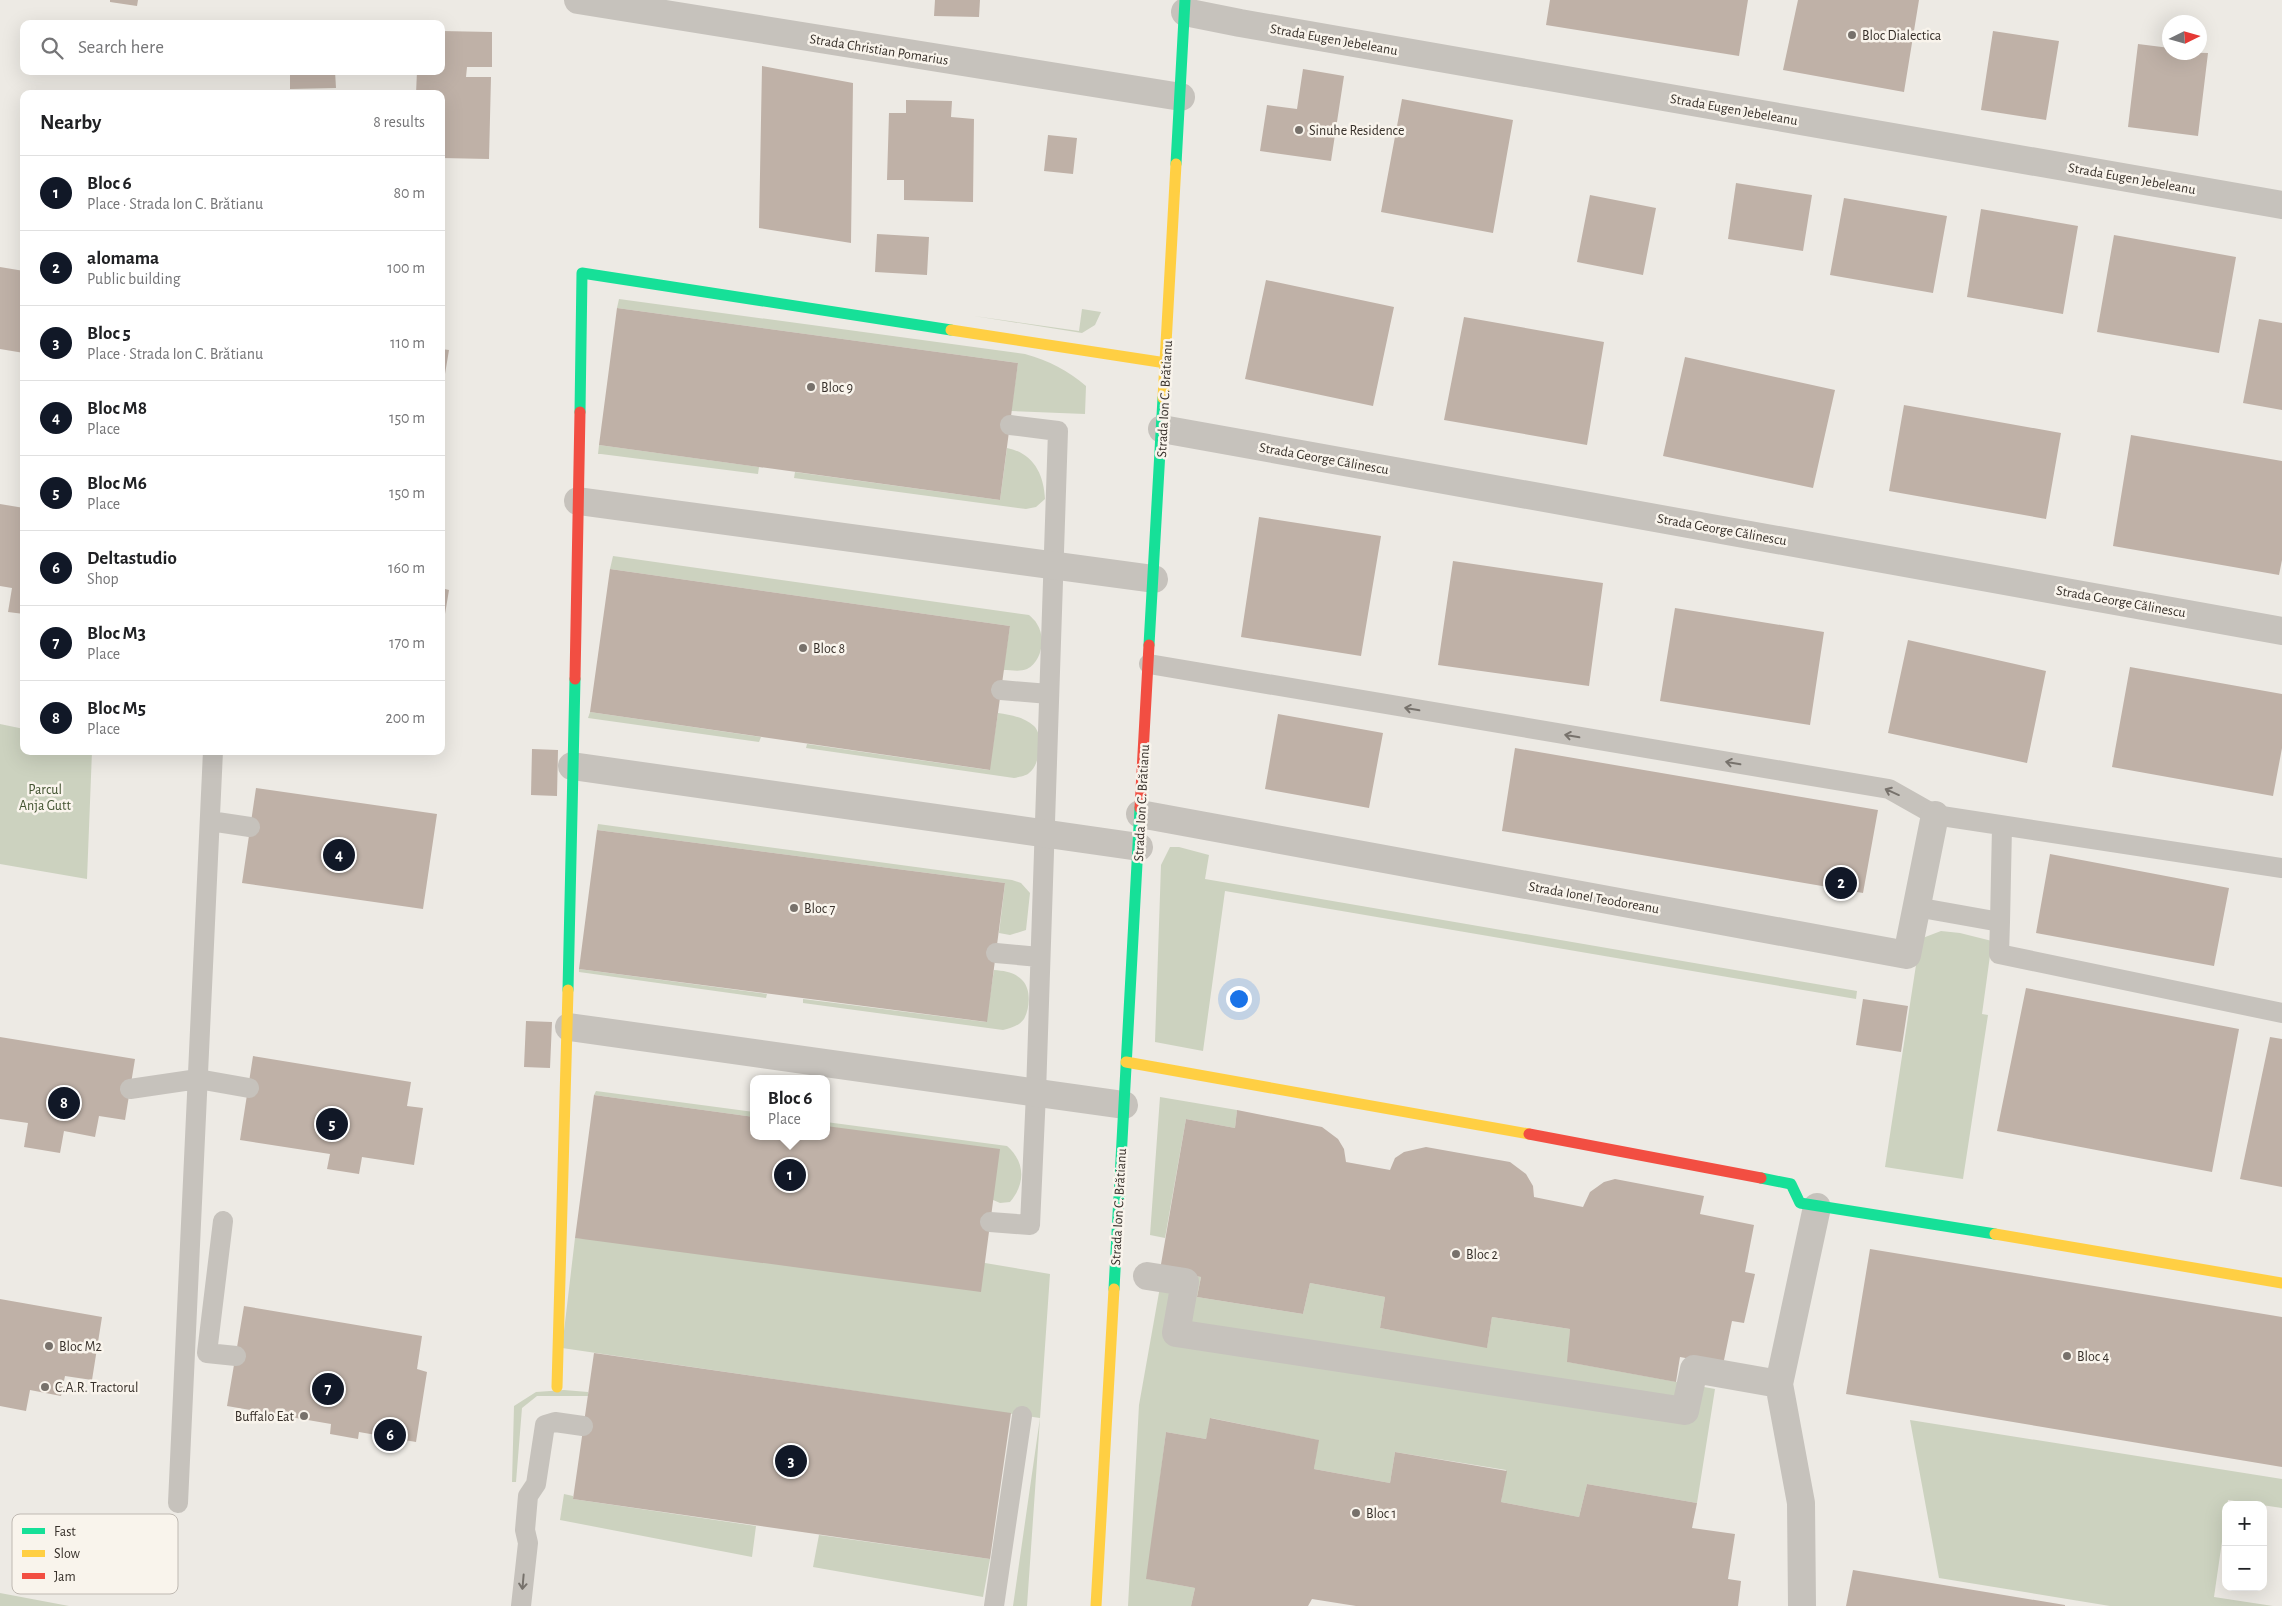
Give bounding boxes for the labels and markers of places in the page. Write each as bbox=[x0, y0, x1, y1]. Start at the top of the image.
marker: Bloc Dialectica bbox=[1846, 29, 1858, 41]
place label: Bloc Dialectica bbox=[1862, 29, 1942, 43]
marker: Sinuhe Residence bbox=[1293, 124, 1305, 136]
place label: Sinuhe Residence bbox=[1309, 124, 1404, 138]
marker: Bloc 9 bbox=[805, 381, 817, 393]
place label: Bloc 9 bbox=[821, 381, 853, 395]
marker: Bloc 8 bbox=[797, 642, 809, 654]
place label: Bloc 8 bbox=[813, 642, 845, 656]
pin: 4 bbox=[323, 836, 355, 874]
pin: 2 bbox=[1825, 864, 1857, 902]
marker: Bloc 7 bbox=[788, 902, 800, 914]
place label: Bloc 7 bbox=[804, 902, 836, 916]
pin: 8 bbox=[48, 1084, 80, 1122]
pin: 5 bbox=[316, 1105, 348, 1143]
pin: 1 bbox=[774, 1156, 806, 1194]
marker: Bloc 2 bbox=[1450, 1248, 1462, 1260]
place label: Bloc 2 bbox=[1466, 1248, 1498, 1262]
marker: Bloc M2 bbox=[43, 1340, 55, 1352]
place label: Bloc M2 bbox=[59, 1340, 102, 1354]
marker: Bloc 4 bbox=[2061, 1350, 2073, 1362]
place label: Bloc 4 bbox=[2077, 1350, 2110, 1364]
pin: 7 bbox=[312, 1370, 344, 1408]
marker: C.A.R. Tractorul bbox=[39, 1381, 51, 1393]
place label: C.A.R. Tractorul bbox=[55, 1381, 138, 1395]
place label: Buffalo Eat bbox=[235, 1410, 295, 1424]
marker: Buffalo Eat bbox=[298, 1410, 310, 1422]
pin: 6 bbox=[374, 1416, 406, 1454]
pin: 3 bbox=[775, 1442, 807, 1480]
marker: Bloc 1 bbox=[1350, 1507, 1362, 1519]
place label: Bloc 1 bbox=[1366, 1507, 1396, 1521]

